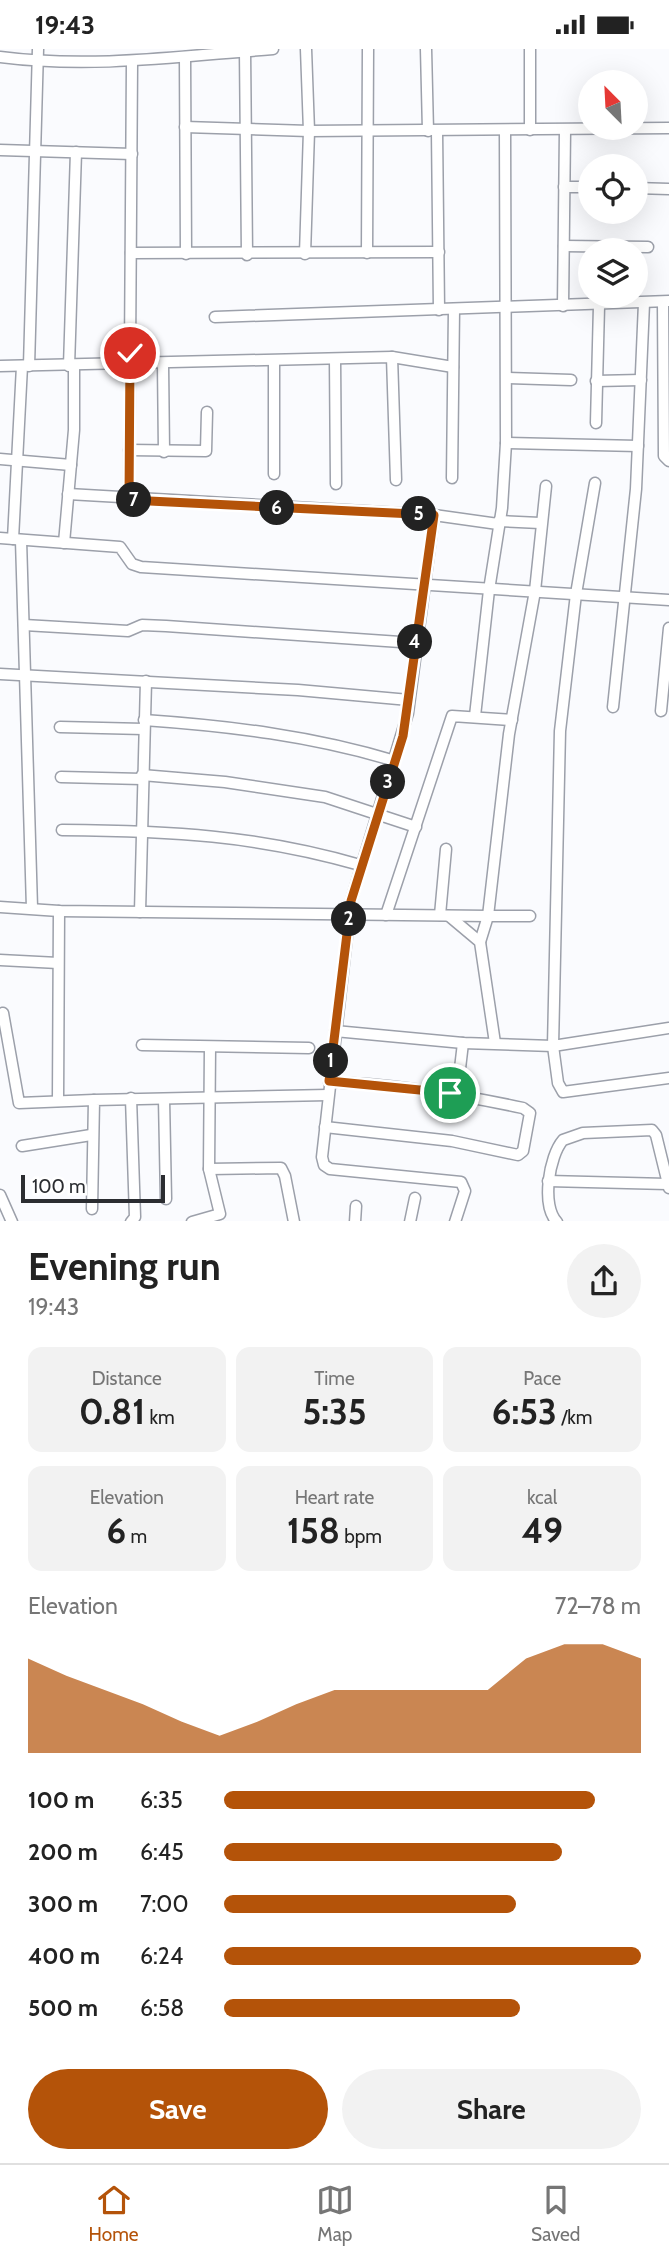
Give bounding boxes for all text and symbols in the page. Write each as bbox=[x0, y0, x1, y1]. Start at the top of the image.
text: 19:43 bbox=[35, 9, 95, 41]
north arrow bbox=[578, 70, 648, 140]
map controls bbox=[578, 70, 648, 308]
button: locate bbox=[578, 154, 648, 224]
button: layers bbox=[578, 238, 648, 308]
pin bbox=[100, 323, 160, 383]
icon: check bbox=[111, 334, 149, 372]
pin: 7 bbox=[116, 483, 152, 517]
text: 7 bbox=[129, 488, 138, 511]
pin: 6 bbox=[260, 491, 294, 525]
text: 6 bbox=[271, 496, 282, 519]
pin: 5 bbox=[402, 497, 436, 531]
text: 5 bbox=[413, 502, 424, 525]
pin: 4 bbox=[398, 625, 432, 659]
text: 4 bbox=[409, 630, 420, 653]
pin: 3 bbox=[370, 765, 406, 799]
text: 3 bbox=[382, 770, 393, 793]
pin: 2 bbox=[332, 901, 366, 937]
text: 2 bbox=[343, 907, 354, 930]
pin: 1 bbox=[314, 1044, 348, 1079]
text: 1 bbox=[327, 1049, 334, 1072]
pin bbox=[420, 1063, 480, 1123]
icon: arrive bbox=[431, 1074, 469, 1112]
scale bar bbox=[21, 1173, 164, 1204]
text: 100 m bbox=[32, 1175, 86, 1198]
text: Evening run bbox=[28, 1243, 221, 1290]
button: share bbox=[567, 1244, 641, 1318]
text: 19:43 bbox=[28, 1293, 79, 1321]
text: Distance bbox=[92, 1367, 162, 1390]
text: Time bbox=[314, 1367, 355, 1390]
text: Pace bbox=[523, 1367, 561, 1390]
text: 0.81 bbox=[79, 1390, 145, 1433]
text: 5:35 bbox=[302, 1390, 367, 1433]
text: 6:53 bbox=[492, 1390, 557, 1433]
text: km bbox=[145, 1406, 175, 1429]
text: /km bbox=[557, 1406, 593, 1429]
text: Elevation bbox=[90, 1486, 164, 1509]
text: Heart rate bbox=[295, 1486, 374, 1509]
text: kcal bbox=[527, 1486, 557, 1509]
text: 6 bbox=[107, 1509, 126, 1552]
text: 158 bbox=[287, 1509, 340, 1552]
text: 49 bbox=[521, 1509, 563, 1552]
text: m bbox=[126, 1525, 147, 1548]
text: bpm bbox=[340, 1525, 382, 1548]
text: Elevation bbox=[28, 1592, 118, 1620]
text: 72–78 m bbox=[555, 1592, 641, 1620]
text: 100 m bbox=[28, 1786, 94, 1814]
text: 6:35 bbox=[140, 1786, 183, 1814]
text: 200 m bbox=[28, 1838, 98, 1866]
text: 6:45 bbox=[140, 1838, 184, 1866]
text: 300 m bbox=[28, 1890, 98, 1918]
text: 7:00 bbox=[140, 1890, 188, 1918]
text: 400 m bbox=[28, 1942, 100, 1970]
text: 6:24 bbox=[140, 1942, 183, 1970]
text: 500 m bbox=[28, 1994, 98, 2022]
text: 6:58 bbox=[140, 1994, 184, 2022]
button: Save bbox=[28, 2069, 328, 2149]
button: Share bbox=[342, 2069, 641, 2149]
tab: Home bbox=[89, 2181, 139, 2246]
tab: Map bbox=[316, 2181, 354, 2246]
tab: Saved bbox=[531, 2181, 580, 2246]

